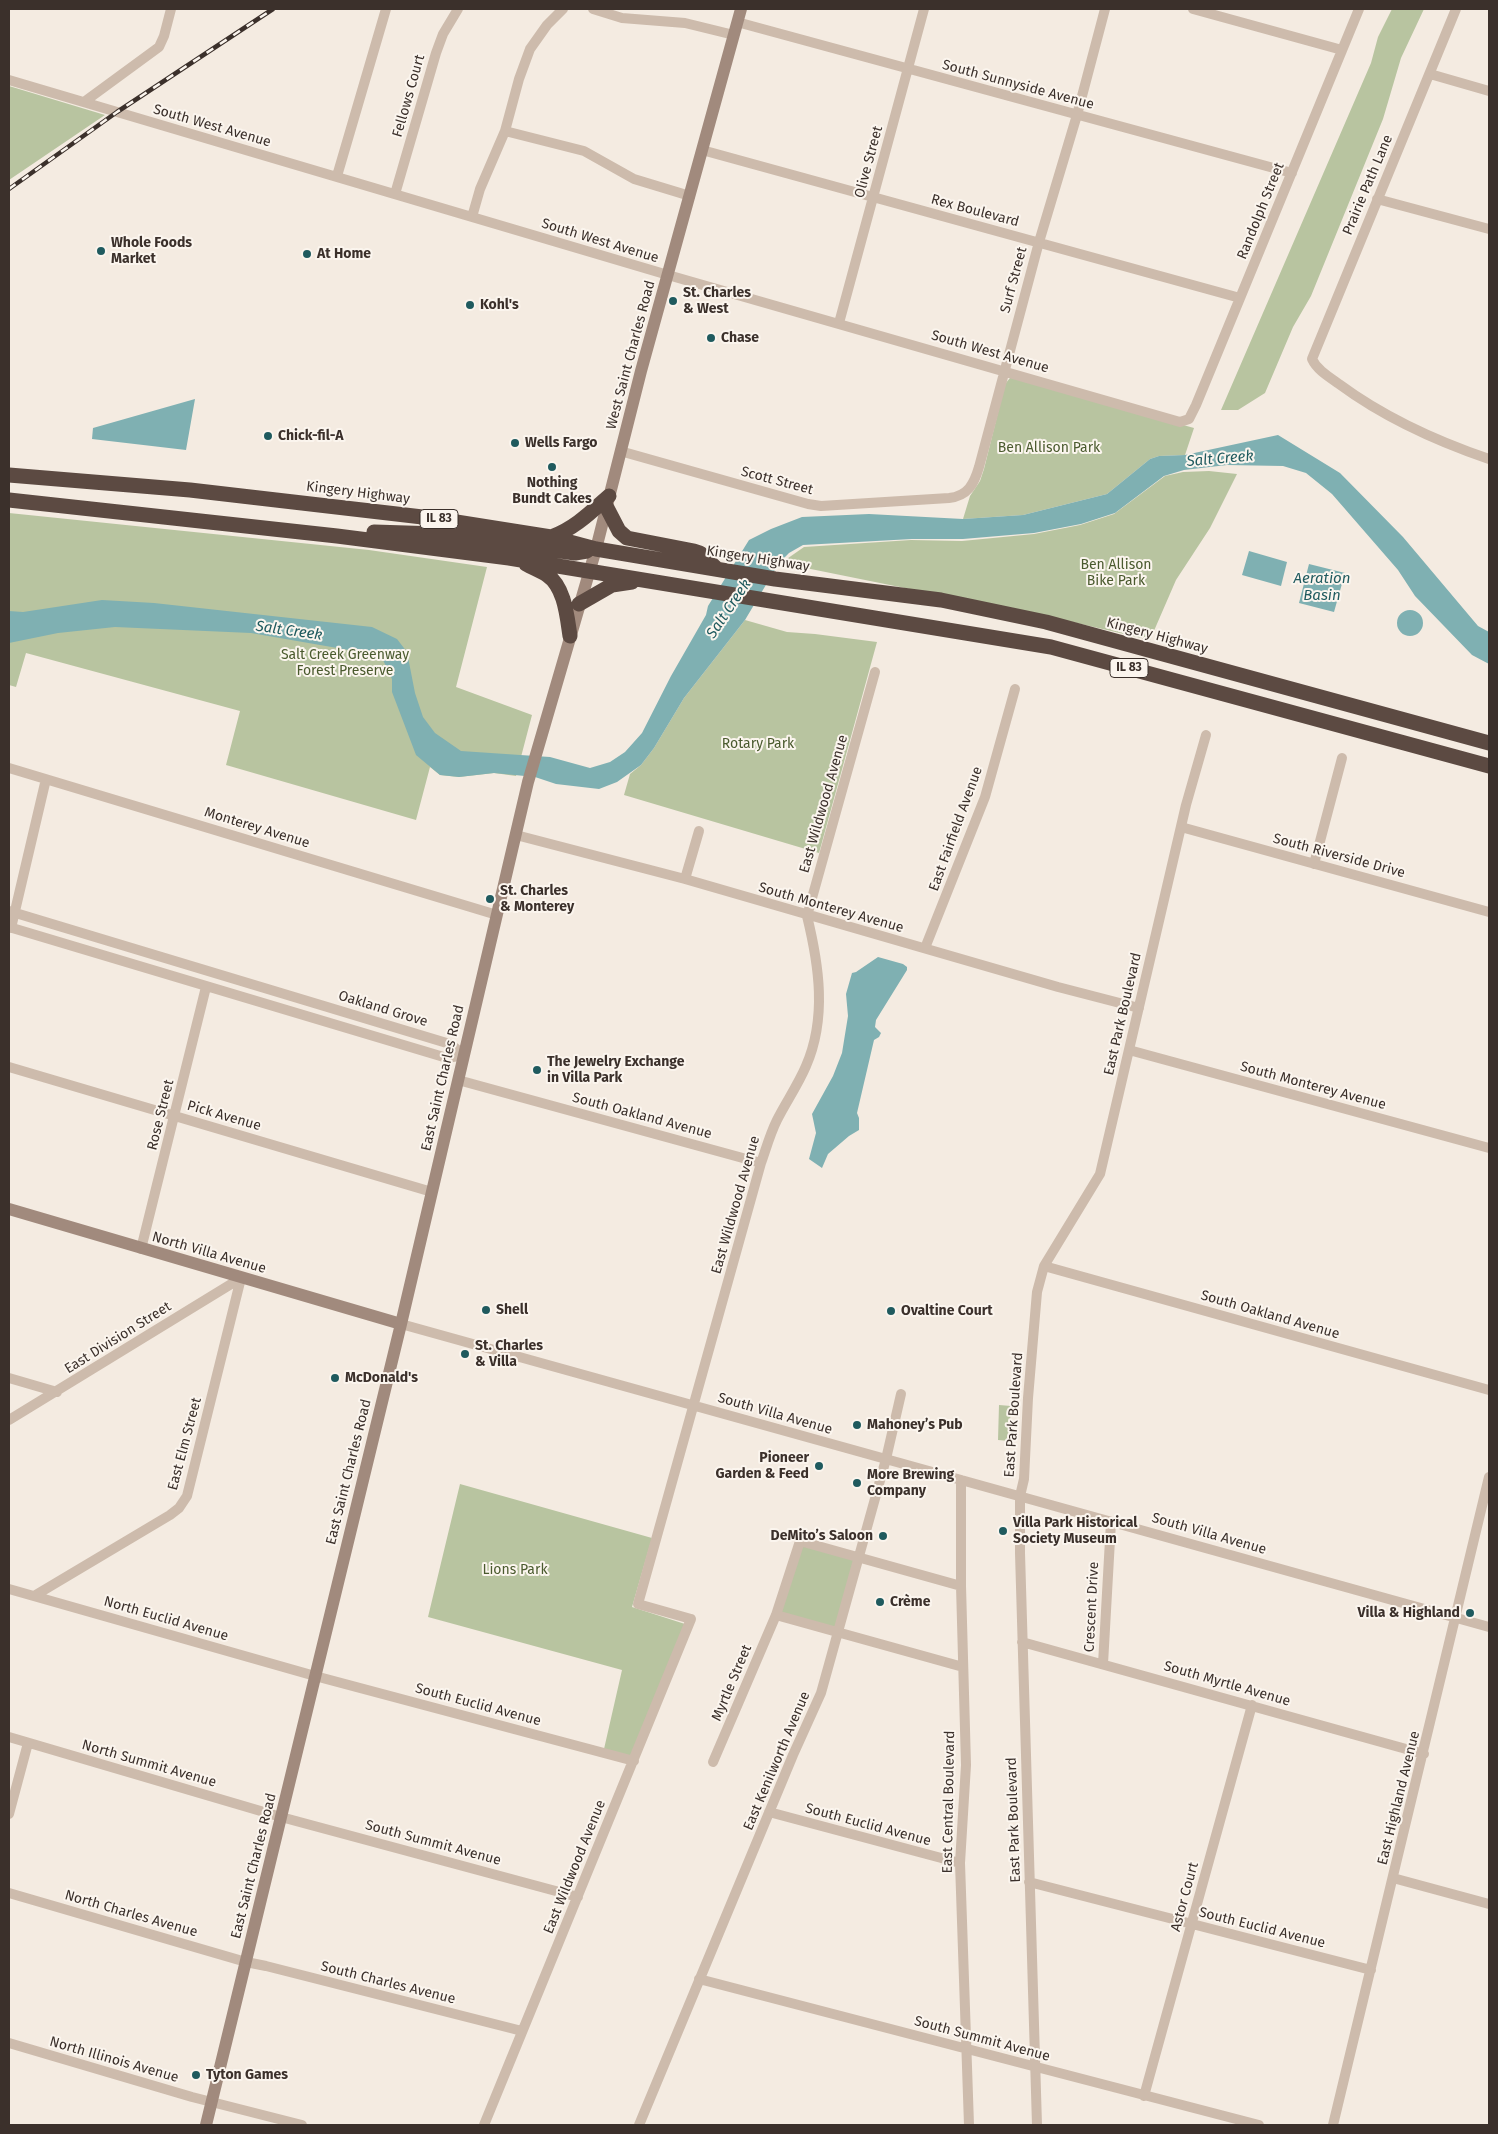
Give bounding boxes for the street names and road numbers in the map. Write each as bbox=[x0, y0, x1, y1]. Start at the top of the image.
street label: Fellows Court bbox=[389, 53, 429, 139]
street label: South Sunnyside Avenue bbox=[940, 57, 1096, 113]
street label: South West Avenue bbox=[151, 101, 273, 151]
street label: Olive Street bbox=[851, 124, 887, 200]
street label: Prairie Path Lane bbox=[1339, 132, 1397, 238]
street label: Randolph Street bbox=[1234, 160, 1288, 262]
street label: Rex Boulevard bbox=[929, 191, 1021, 231]
street label: South West Avenue bbox=[539, 215, 661, 267]
street label: Surf Street bbox=[997, 245, 1031, 315]
street label: West Saint Charles Road bbox=[603, 279, 659, 431]
street label: South West Avenue bbox=[929, 327, 1051, 377]
street label: Scott Street bbox=[739, 463, 815, 499]
street label: Kingery Highway bbox=[305, 478, 411, 508]
road number: IL 83 bbox=[420, 509, 458, 528]
street label: Kingery Highway bbox=[705, 543, 811, 575]
street label: Kingery Highway bbox=[1105, 614, 1209, 658]
road number: IL 83 bbox=[1110, 658, 1148, 678]
street label: East Wildwood Avenue bbox=[796, 733, 852, 875]
street label: East Fairfield Avenue bbox=[926, 764, 986, 894]
street label: Monterey Avenue bbox=[202, 804, 312, 852]
street label: South Riverside Drive bbox=[1271, 830, 1407, 882]
street label: South Monterey Avenue bbox=[756, 879, 906, 937]
street label: East Park Boulevard bbox=[1101, 951, 1145, 1077]
street label: Oakland Grove bbox=[336, 987, 430, 1031]
street label: East Saint Charles Road bbox=[418, 1003, 468, 1153]
street label: South Monterey Avenue bbox=[1238, 1058, 1388, 1114]
street label: Rose Street bbox=[144, 1078, 178, 1152]
street label: South Oakland Avenue bbox=[570, 1089, 714, 1143]
street label: Pick Avenue bbox=[185, 1097, 263, 1135]
street label: East Wildwood Avenue bbox=[708, 1134, 764, 1276]
street label: North Villa Avenue bbox=[150, 1229, 268, 1277]
street label: South Oakland Avenue bbox=[1199, 1287, 1341, 1343]
street label: East Division Street bbox=[62, 1298, 174, 1378]
street label: East Park Boulevard bbox=[1001, 1352, 1027, 1478]
street label: South Villa Avenue bbox=[716, 1390, 834, 1438]
street label: East Elm Street bbox=[165, 1396, 205, 1492]
street label: East Saint Charles Road bbox=[323, 1397, 375, 1547]
street label: South Villa Avenue bbox=[1150, 1510, 1268, 1558]
street label: Crescent Drive bbox=[1081, 1561, 1103, 1653]
street label: North Euclid Avenue bbox=[102, 1593, 230, 1645]
street label: Myrtle Street bbox=[708, 1642, 756, 1724]
street label: South Myrtle Avenue bbox=[1162, 1658, 1292, 1710]
street label: South Euclid Avenue bbox=[413, 1680, 543, 1730]
street label: East Kenilworth Avenue bbox=[740, 1689, 814, 1833]
street label: East Highland Avenue bbox=[1374, 1729, 1424, 1867]
street label: East Central Boulevard bbox=[939, 1730, 959, 1874]
street label: North Summit Avenue bbox=[80, 1737, 218, 1791]
street label: East Park Boulevard bbox=[1003, 1757, 1025, 1883]
street label: East Saint Charles Road bbox=[228, 1791, 280, 1941]
street label: East Wildwood Avenue bbox=[540, 1798, 610, 1936]
street label: South Euclid Avenue bbox=[803, 1800, 933, 1850]
street label: South Summit Avenue bbox=[363, 1817, 503, 1869]
street label: Astor Court bbox=[1168, 1861, 1202, 1933]
street label: North Charles Avenue bbox=[63, 1887, 199, 1941]
street label: South Euclid Avenue bbox=[1197, 1904, 1327, 1952]
street label: South Charles Avenue bbox=[319, 1958, 457, 2008]
street label: South Summit Avenue bbox=[912, 2013, 1052, 2065]
street label: North Illinois Avenue bbox=[48, 2034, 180, 2086]

